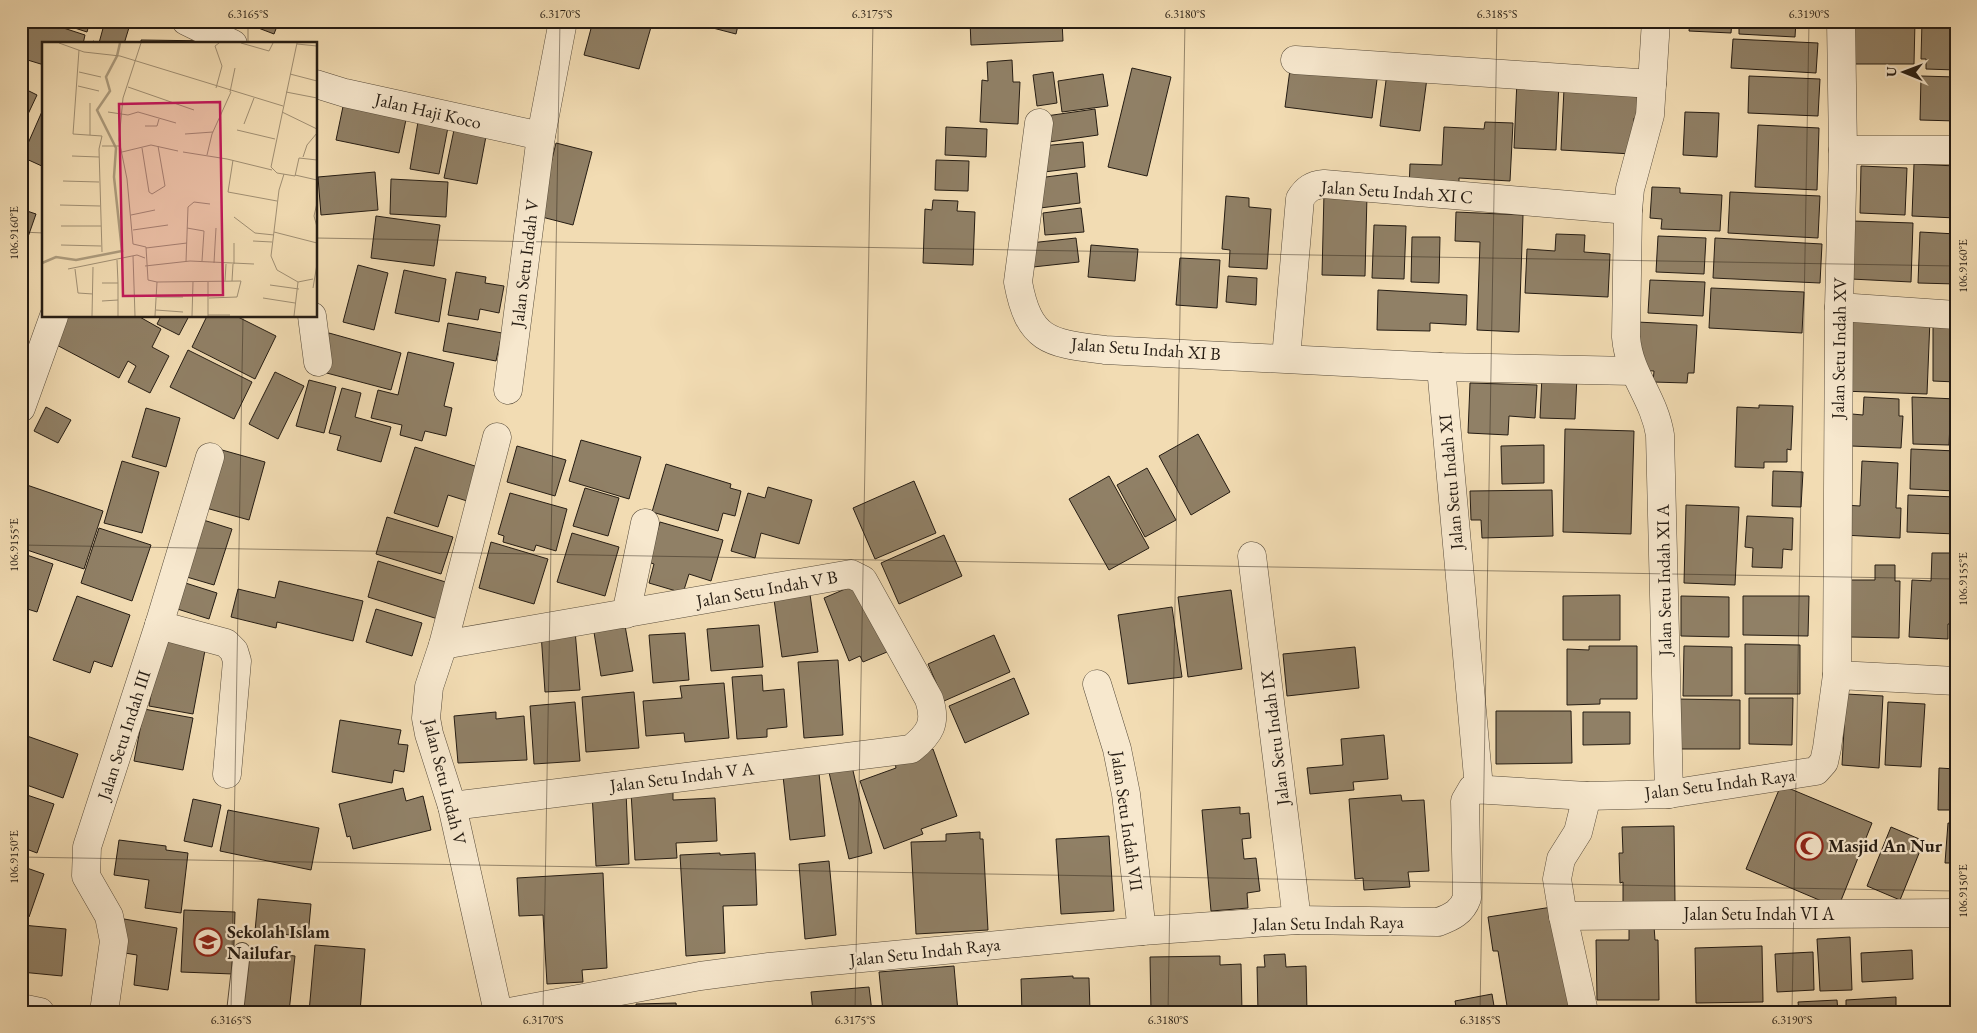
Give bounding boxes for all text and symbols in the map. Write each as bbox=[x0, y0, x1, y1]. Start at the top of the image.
text: 6.3165°S bbox=[228, 6, 269, 22]
text: 6.3170°S bbox=[540, 6, 581, 22]
text: 6.3175°S bbox=[852, 6, 893, 22]
text: 6.3180°S bbox=[1165, 6, 1206, 22]
text: 6.3185°S bbox=[1477, 6, 1518, 22]
text: 6.3190°S bbox=[1789, 6, 1830, 22]
inset map bbox=[42, 42, 318, 318]
north arrow bbox=[1880, 48, 1930, 98]
text: U bbox=[1882, 66, 1900, 77]
street label: Jalan Haji Koco bbox=[371, 87, 484, 134]
street label: Jalan Setu Indah XI C bbox=[1318, 175, 1474, 208]
street label: Jalan Setu Indah V bbox=[505, 197, 544, 330]
text: 106.9160°E bbox=[6, 206, 22, 260]
text: 106.9160°E bbox=[1955, 239, 1971, 293]
street label: Jalan Setu Indah XV bbox=[1826, 276, 1851, 421]
street label: Jalan Setu Indah XI B bbox=[1068, 332, 1222, 365]
street label: Jalan Setu Indah XI bbox=[1433, 413, 1468, 553]
street label: Jalan Setu Indah XI A bbox=[1651, 503, 1676, 658]
text: 106.9155°E bbox=[6, 518, 22, 572]
text: 106.9155°E bbox=[1955, 552, 1971, 606]
street label: Jalan Setu Indah V B bbox=[692, 565, 839, 613]
street label: Jalan Setu Indah III bbox=[91, 667, 155, 805]
street label: Jalan Setu Indah IX bbox=[1255, 669, 1294, 809]
street label: Jalan Setu Indah V bbox=[418, 715, 472, 848]
street label: Jalan Setu Indah VII bbox=[1106, 747, 1149, 892]
street label: Jalan Setu Indah V A bbox=[607, 756, 756, 797]
street label: Jalan Setu Indah Raya bbox=[1641, 763, 1797, 804]
text: 106.9150°E bbox=[6, 830, 22, 884]
mosque icon: Masjid An Nur bbox=[1794, 831, 1824, 861]
place label: Masjid An Nur bbox=[1828, 834, 1943, 857]
text: 106.9150°E bbox=[1955, 864, 1971, 918]
street label: Jalan Setu Indah VI A bbox=[1681, 902, 1835, 925]
street label: Jalan Setu Indah Raya bbox=[1250, 910, 1405, 935]
place label: Sekolah Islam Nailufar bbox=[227, 920, 330, 964]
school or university icon: Sekolah Islam Nailufar bbox=[193, 927, 223, 957]
street label: Jalan Setu Indah Raya bbox=[846, 932, 1002, 971]
text: 6.3165°S bbox=[211, 1012, 252, 1028]
text: 6.3170°S bbox=[523, 1012, 564, 1028]
text: 6.3175°S bbox=[835, 1012, 876, 1028]
text: 6.3180°S bbox=[1148, 1012, 1189, 1028]
text: 6.3185°S bbox=[1460, 1012, 1501, 1028]
text: 6.3190°S bbox=[1772, 1012, 1813, 1028]

